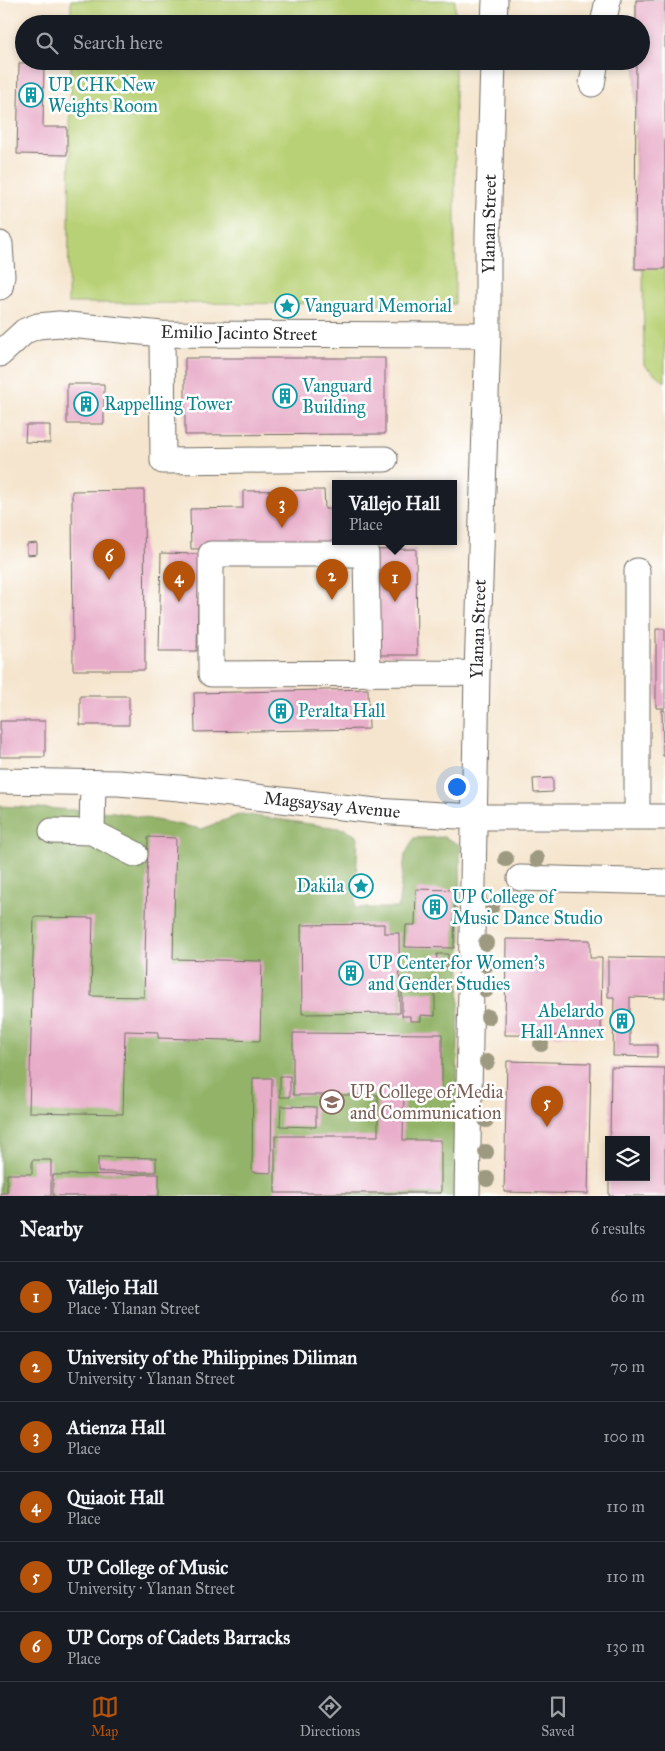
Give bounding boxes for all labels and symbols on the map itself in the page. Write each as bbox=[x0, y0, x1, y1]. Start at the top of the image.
place label: UP CHK New Weights Room bbox=[48, 74, 158, 118]
building icon: UP CHK New Weights Room bbox=[18, 82, 44, 108]
street label: Ylanan Street bbox=[477, 173, 501, 274]
place icon: Vanguard Memorial bbox=[274, 293, 300, 319]
place label: Vanguard Memorial bbox=[303, 295, 452, 318]
street label: Emilio Jacinto Street bbox=[160, 321, 318, 346]
place label: Vanguard Building bbox=[301, 375, 372, 419]
building icon: Vanguard Building bbox=[272, 383, 298, 409]
building icon: Rappelling Tower bbox=[73, 391, 99, 417]
place label: Rappelling Tower bbox=[104, 393, 233, 416]
pin: 3 bbox=[266, 487, 298, 528]
pin: 6 bbox=[93, 539, 125, 580]
pin: 2 bbox=[316, 559, 348, 600]
pin: 4 bbox=[163, 561, 195, 602]
pin: 1 bbox=[379, 561, 411, 602]
street label: Ylanan Street bbox=[465, 578, 491, 679]
building icon: Peralta Hall bbox=[268, 698, 294, 724]
place label: Peralta Hall bbox=[298, 700, 385, 722]
your location bbox=[444, 774, 470, 800]
street label: Magsaysay Avenue bbox=[263, 787, 401, 824]
place icon: Dakila bbox=[348, 873, 374, 899]
place label: Dakila bbox=[296, 875, 344, 897]
place label: UP College of Music Dance Studio bbox=[452, 886, 603, 929]
building icon: UP College of Music Dance Studio bbox=[422, 894, 448, 920]
place label: UP Center for Women's and Gender Studies bbox=[368, 952, 545, 995]
building icon: UP Center for Women's and Gender Studies bbox=[338, 960, 364, 986]
place label: Abelardo Hall Annex bbox=[520, 1000, 604, 1043]
building icon: Abelardo Hall Annex bbox=[609, 1008, 635, 1034]
place label: UP College of Media and Communication bbox=[350, 1081, 504, 1124]
pin: 5 bbox=[531, 1086, 563, 1127]
school or university icon: UP College of Media and Communication bbox=[319, 1089, 345, 1115]

